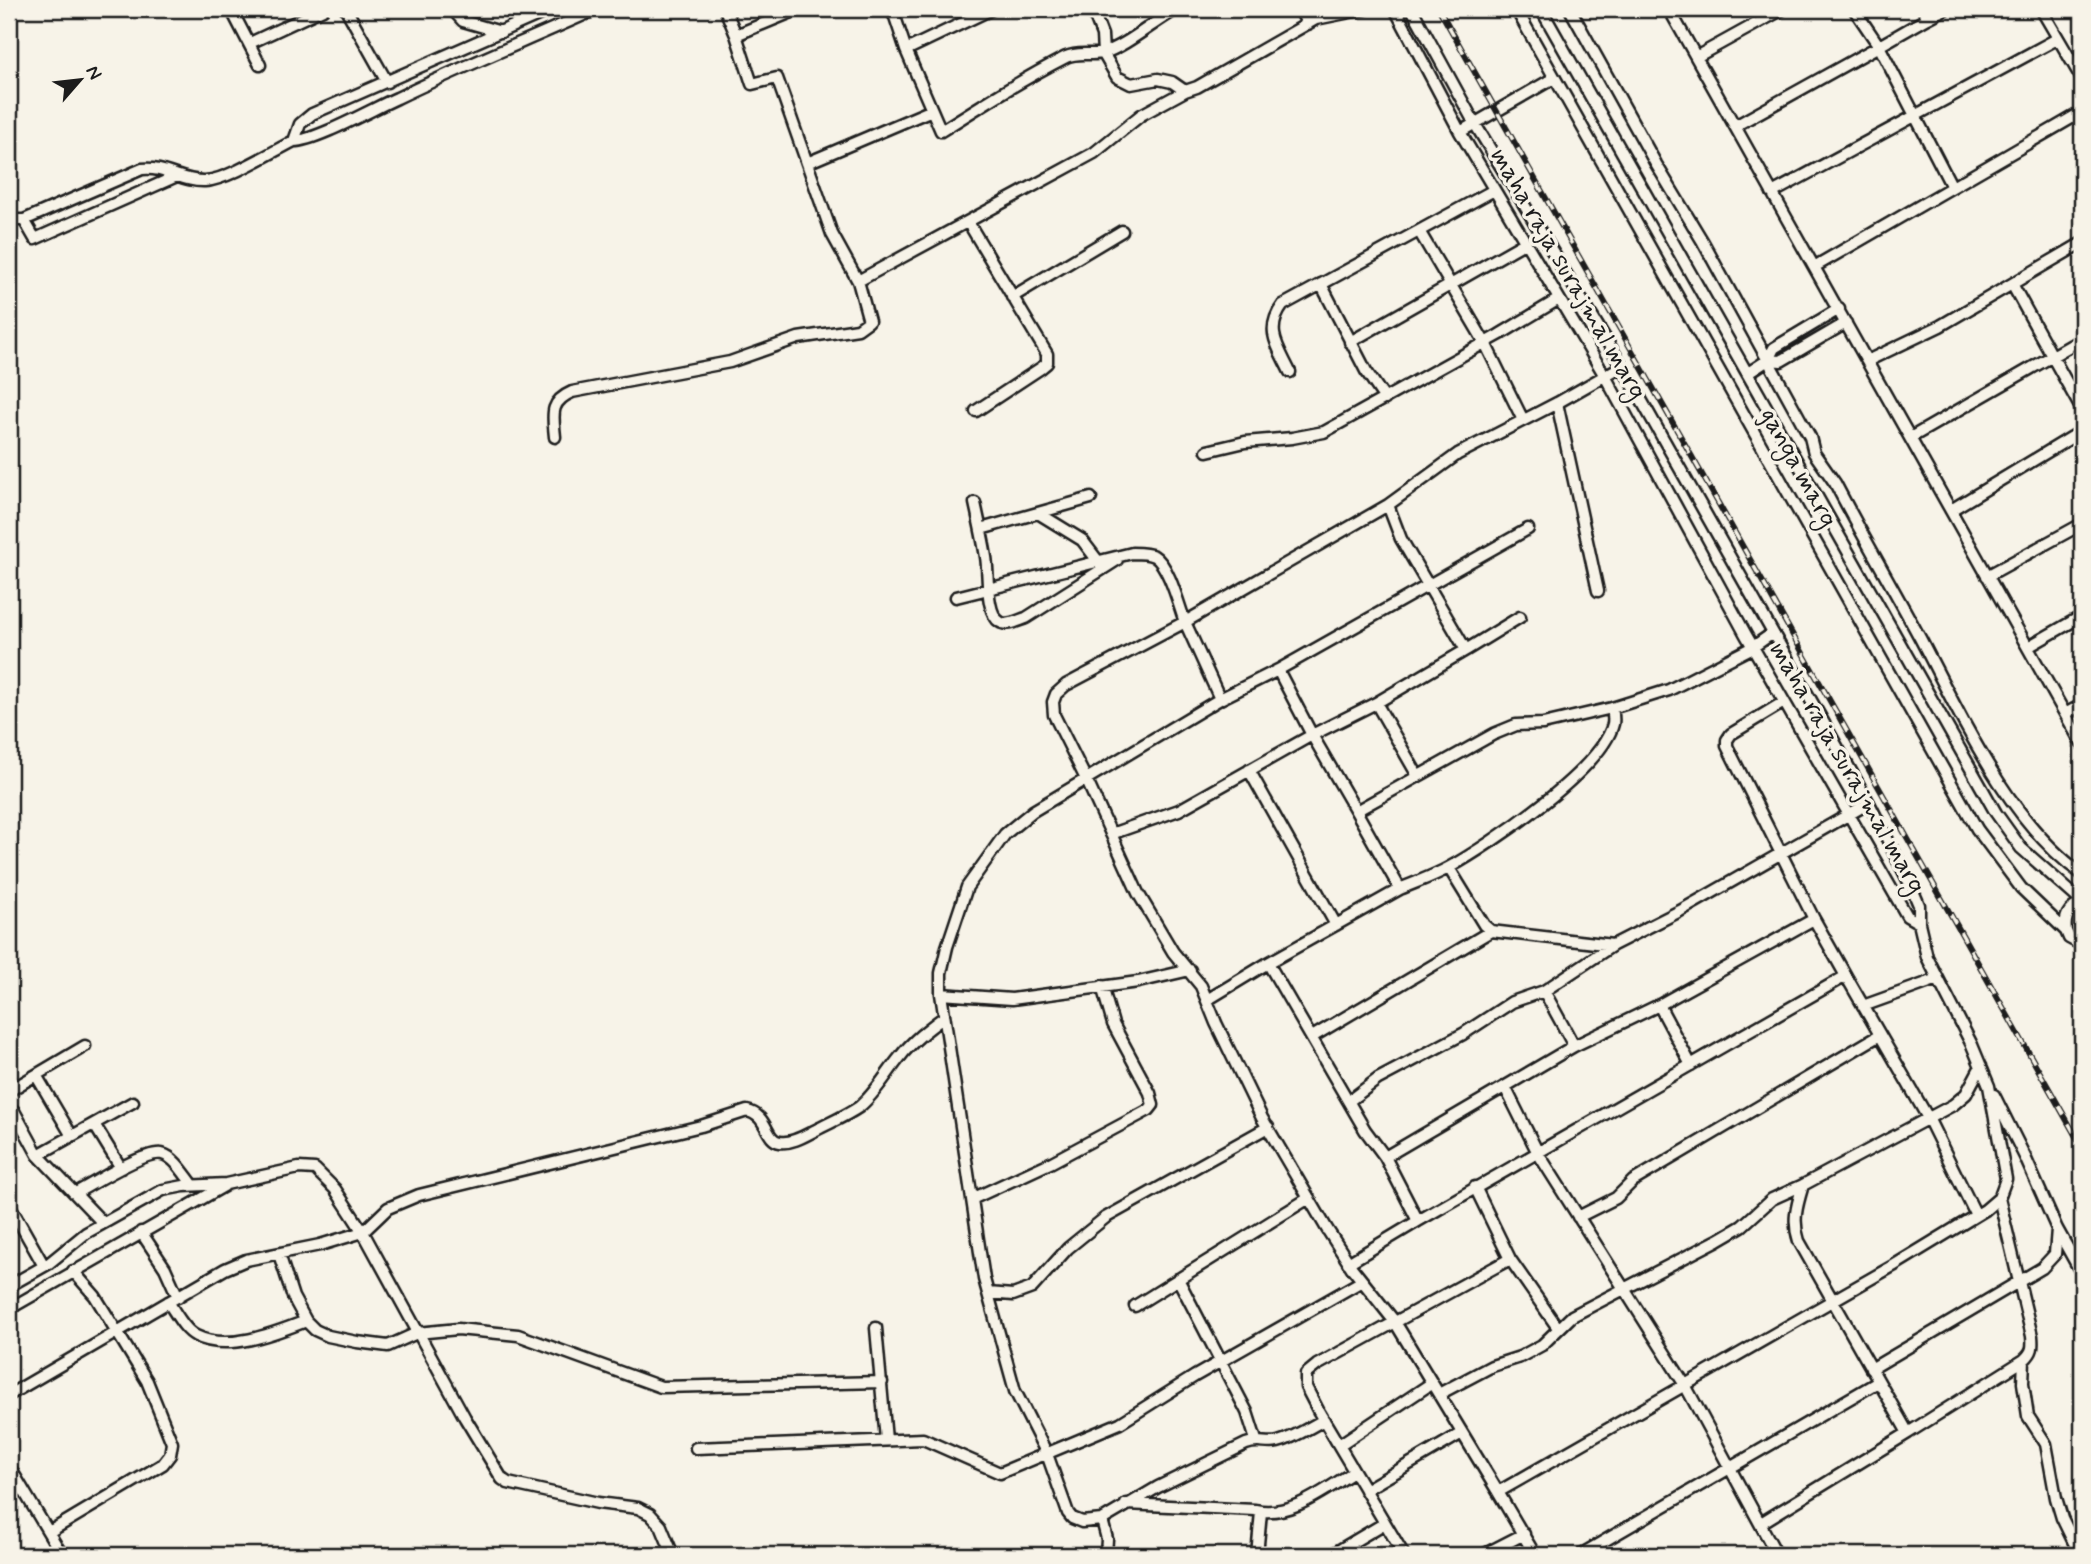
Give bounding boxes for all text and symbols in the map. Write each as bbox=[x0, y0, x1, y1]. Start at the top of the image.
north arrow bbox=[46, 46, 116, 116]
text: N bbox=[80, 61, 108, 84]
street label: maha raja surajmal marg bbox=[1480, 142, 1654, 407]
street label: ganga marg bbox=[1749, 402, 1845, 535]
street label: maha raja surajmal marg bbox=[1759, 636, 1933, 901]

